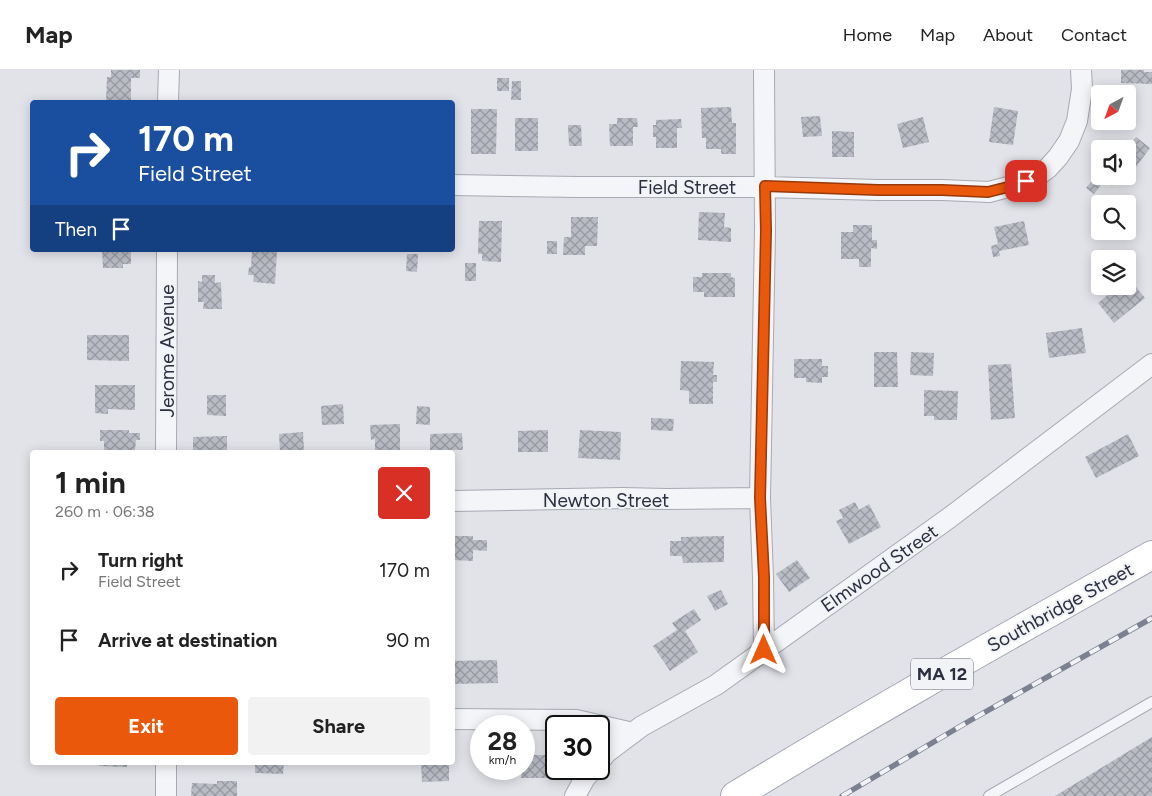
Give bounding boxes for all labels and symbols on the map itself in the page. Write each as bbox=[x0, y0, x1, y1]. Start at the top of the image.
north arrow bbox=[1091, 85, 1136, 130]
pin bbox=[1005, 160, 1047, 202]
street label: Field Street bbox=[638, 176, 736, 199]
street label: Jerome Avenue bbox=[156, 284, 179, 418]
street label: Newton Street bbox=[543, 489, 669, 512]
street label: Elmwood Street bbox=[816, 520, 942, 617]
street label: Southbridge Street bbox=[983, 558, 1137, 657]
position arrow bbox=[737, 623, 789, 675]
road number: MA 12 bbox=[911, 658, 973, 690]
speed limit sign: 30 bbox=[545, 715, 610, 780]

